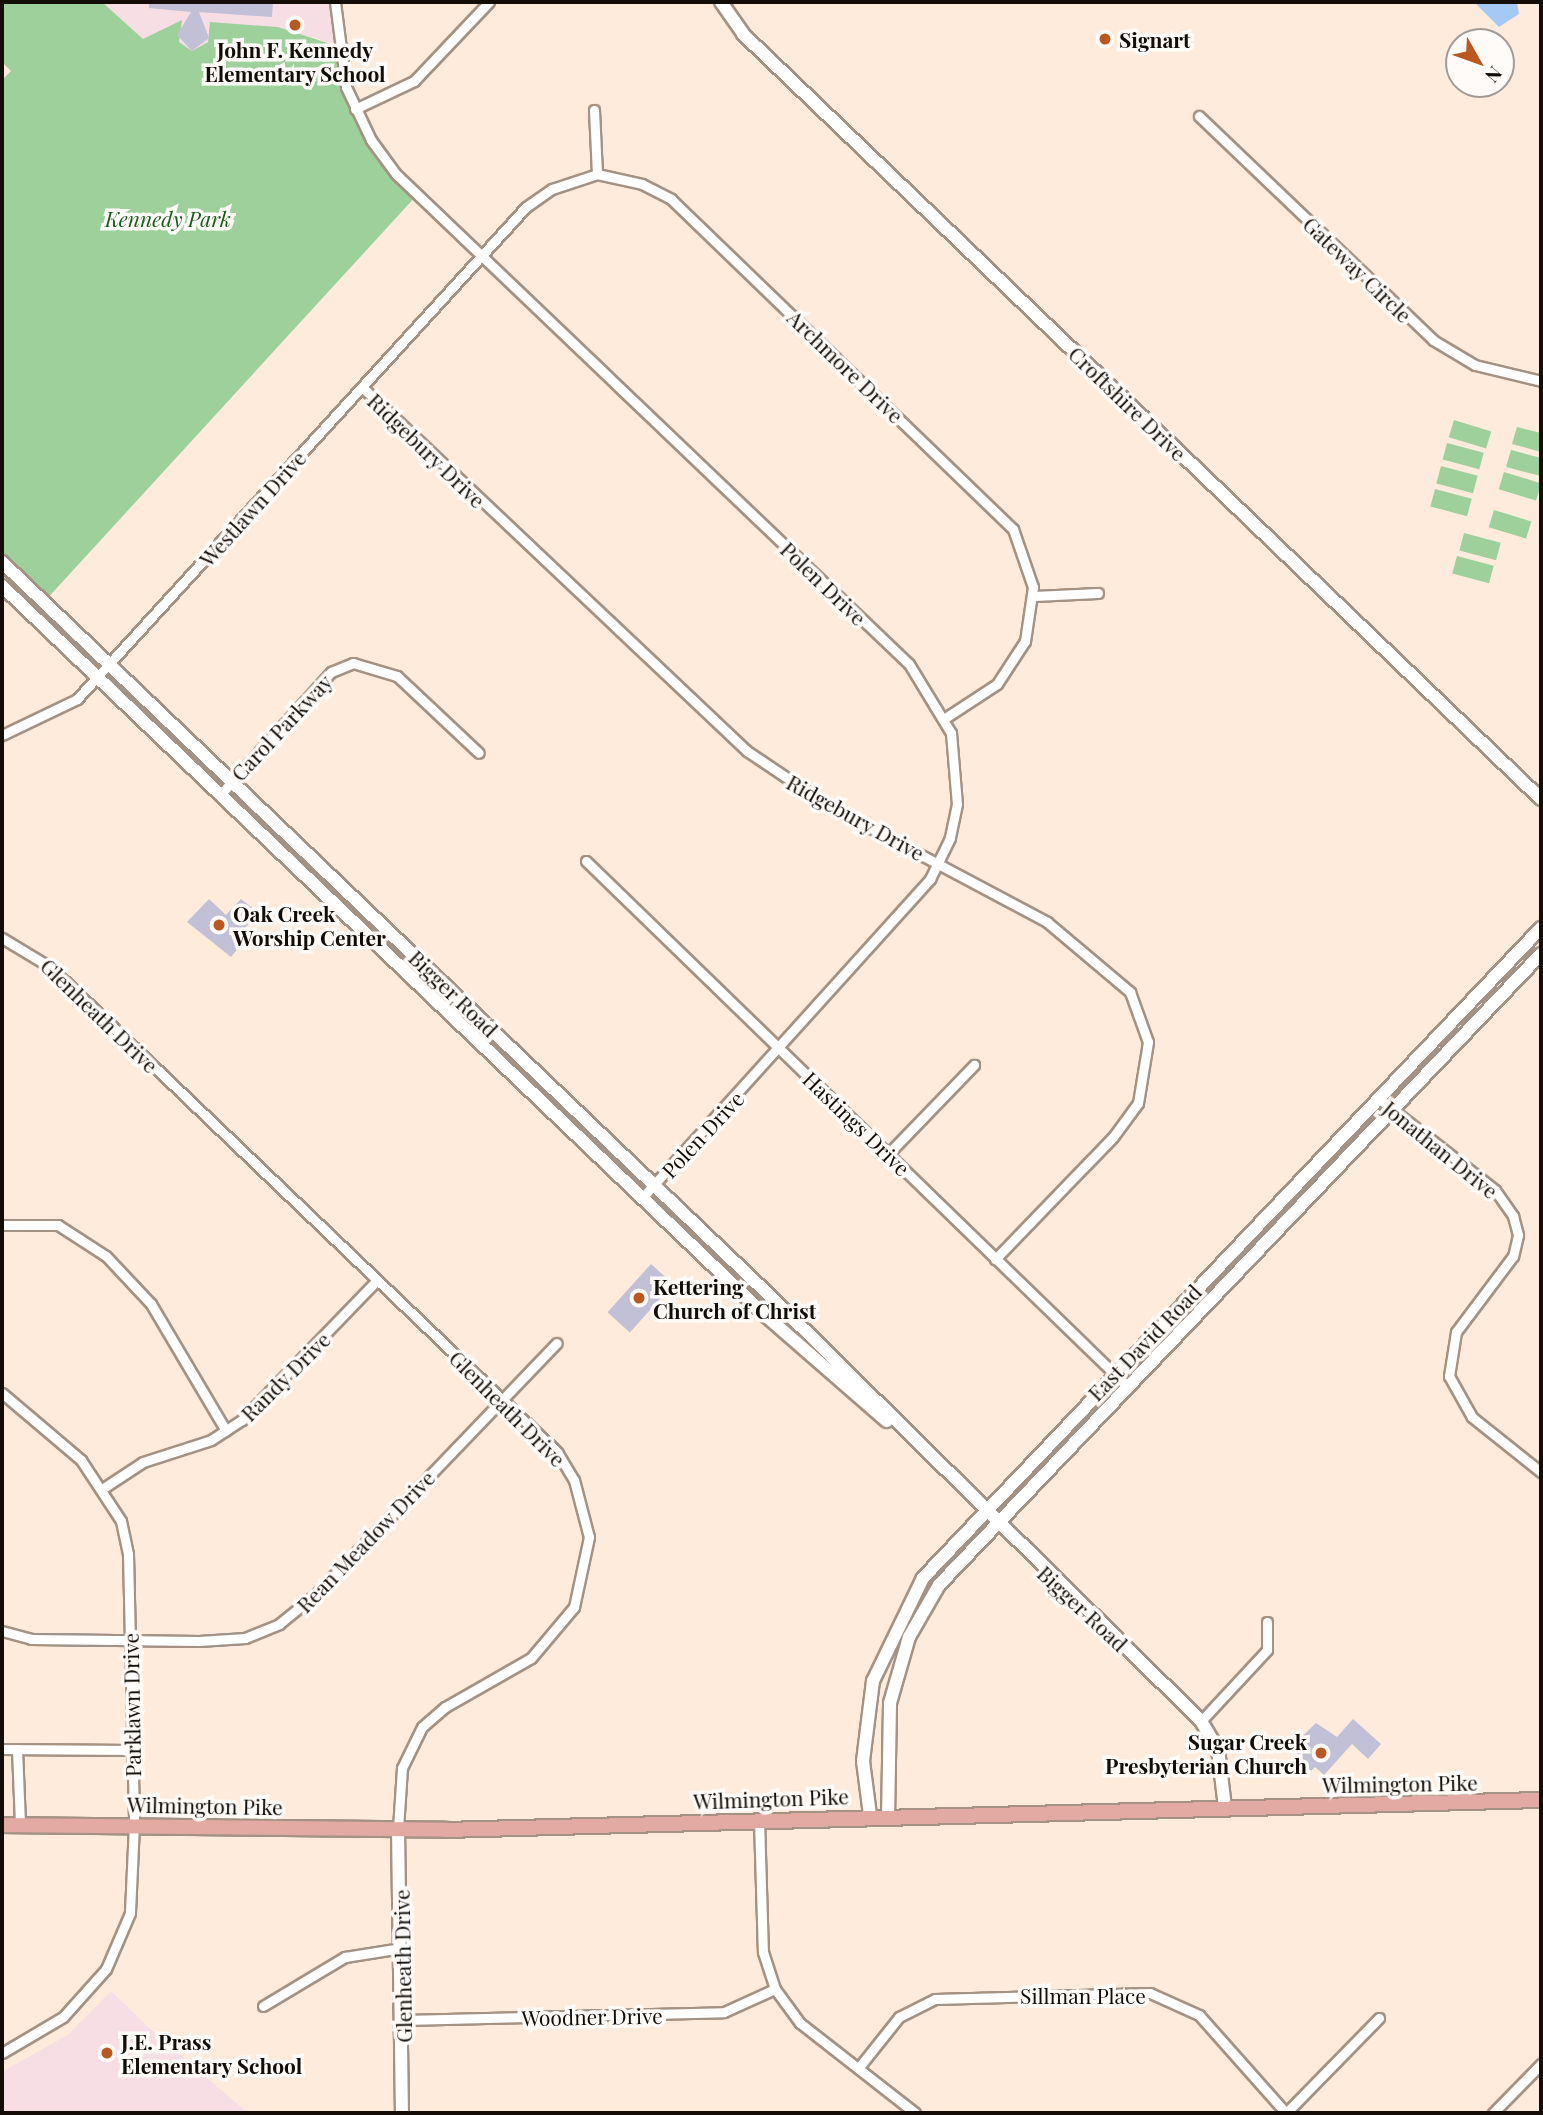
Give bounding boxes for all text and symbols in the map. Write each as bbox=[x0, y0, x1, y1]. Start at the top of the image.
marker: John F. Kennedy Elementary School bbox=[287, 17, 303, 33]
place label: Signart bbox=[1119, 26, 1190, 52]
north arrow bbox=[1445, 28, 1515, 98]
marker: Signart bbox=[1097, 31, 1113, 47]
place label: John F. Kennedy Elementary School bbox=[204, 36, 386, 86]
text: N bbox=[1480, 62, 1509, 89]
park label: Kennedy Park bbox=[105, 205, 231, 231]
street label: Gateway Circle bbox=[1298, 211, 1418, 327]
street label: Archmore Drive bbox=[783, 304, 909, 428]
street label: Croftshire Drive bbox=[1064, 341, 1192, 465]
street label: Ridgebury Drive bbox=[363, 387, 491, 513]
street label: Westlawn Drive bbox=[194, 445, 310, 571]
street label: Polen Drive bbox=[776, 536, 872, 630]
street label: Carol Parkway bbox=[225, 669, 337, 785]
street label: Ridgebury Drive bbox=[783, 769, 929, 865]
place label: Oak Creek Worship Center bbox=[233, 900, 386, 950]
marker: Oak Creek Worship Center bbox=[211, 917, 227, 933]
street label: Bigger Road bbox=[404, 944, 504, 1042]
street label: Glenheath Drive bbox=[36, 953, 164, 1077]
street label: Hastings Drive bbox=[798, 1066, 916, 1180]
street label: Polen Drive bbox=[656, 1086, 748, 1182]
street label: Jonathan Drive bbox=[1379, 1095, 1503, 1203]
place label: Kettering Church of Christ bbox=[653, 1273, 816, 1323]
street label: East David Road bbox=[1082, 1278, 1206, 1406]
marker: Kettering Church of Christ bbox=[631, 1290, 647, 1306]
street label: Randy Drive bbox=[235, 1326, 335, 1426]
street label: Glenheath Drive bbox=[445, 1345, 571, 1471]
street label: Rean Meadow Drive bbox=[291, 1465, 439, 1617]
street label: Bigger Road bbox=[1033, 1560, 1133, 1656]
street label: Parklawn Drive bbox=[117, 1633, 145, 1777]
place label: Sugar Creek Presbyterian Church bbox=[1105, 1728, 1307, 1778]
marker: Sugar Creek Presbyterian Church bbox=[1313, 1745, 1329, 1761]
street label: Wilmington Pike bbox=[1322, 1769, 1478, 1797]
street label: Wilmington Pike bbox=[693, 1783, 849, 1813]
street label: Wilmington Pike bbox=[127, 1791, 283, 1819]
street label: Glenheath Drive bbox=[388, 1889, 416, 2043]
street label: Sillman Place bbox=[1020, 1982, 1146, 2008]
street label: Woodner Drive bbox=[521, 2002, 663, 2030]
place label: J.E. Prass Elementary School bbox=[121, 2028, 303, 2078]
marker: J.E. Prass Elementary School bbox=[99, 2045, 115, 2061]

